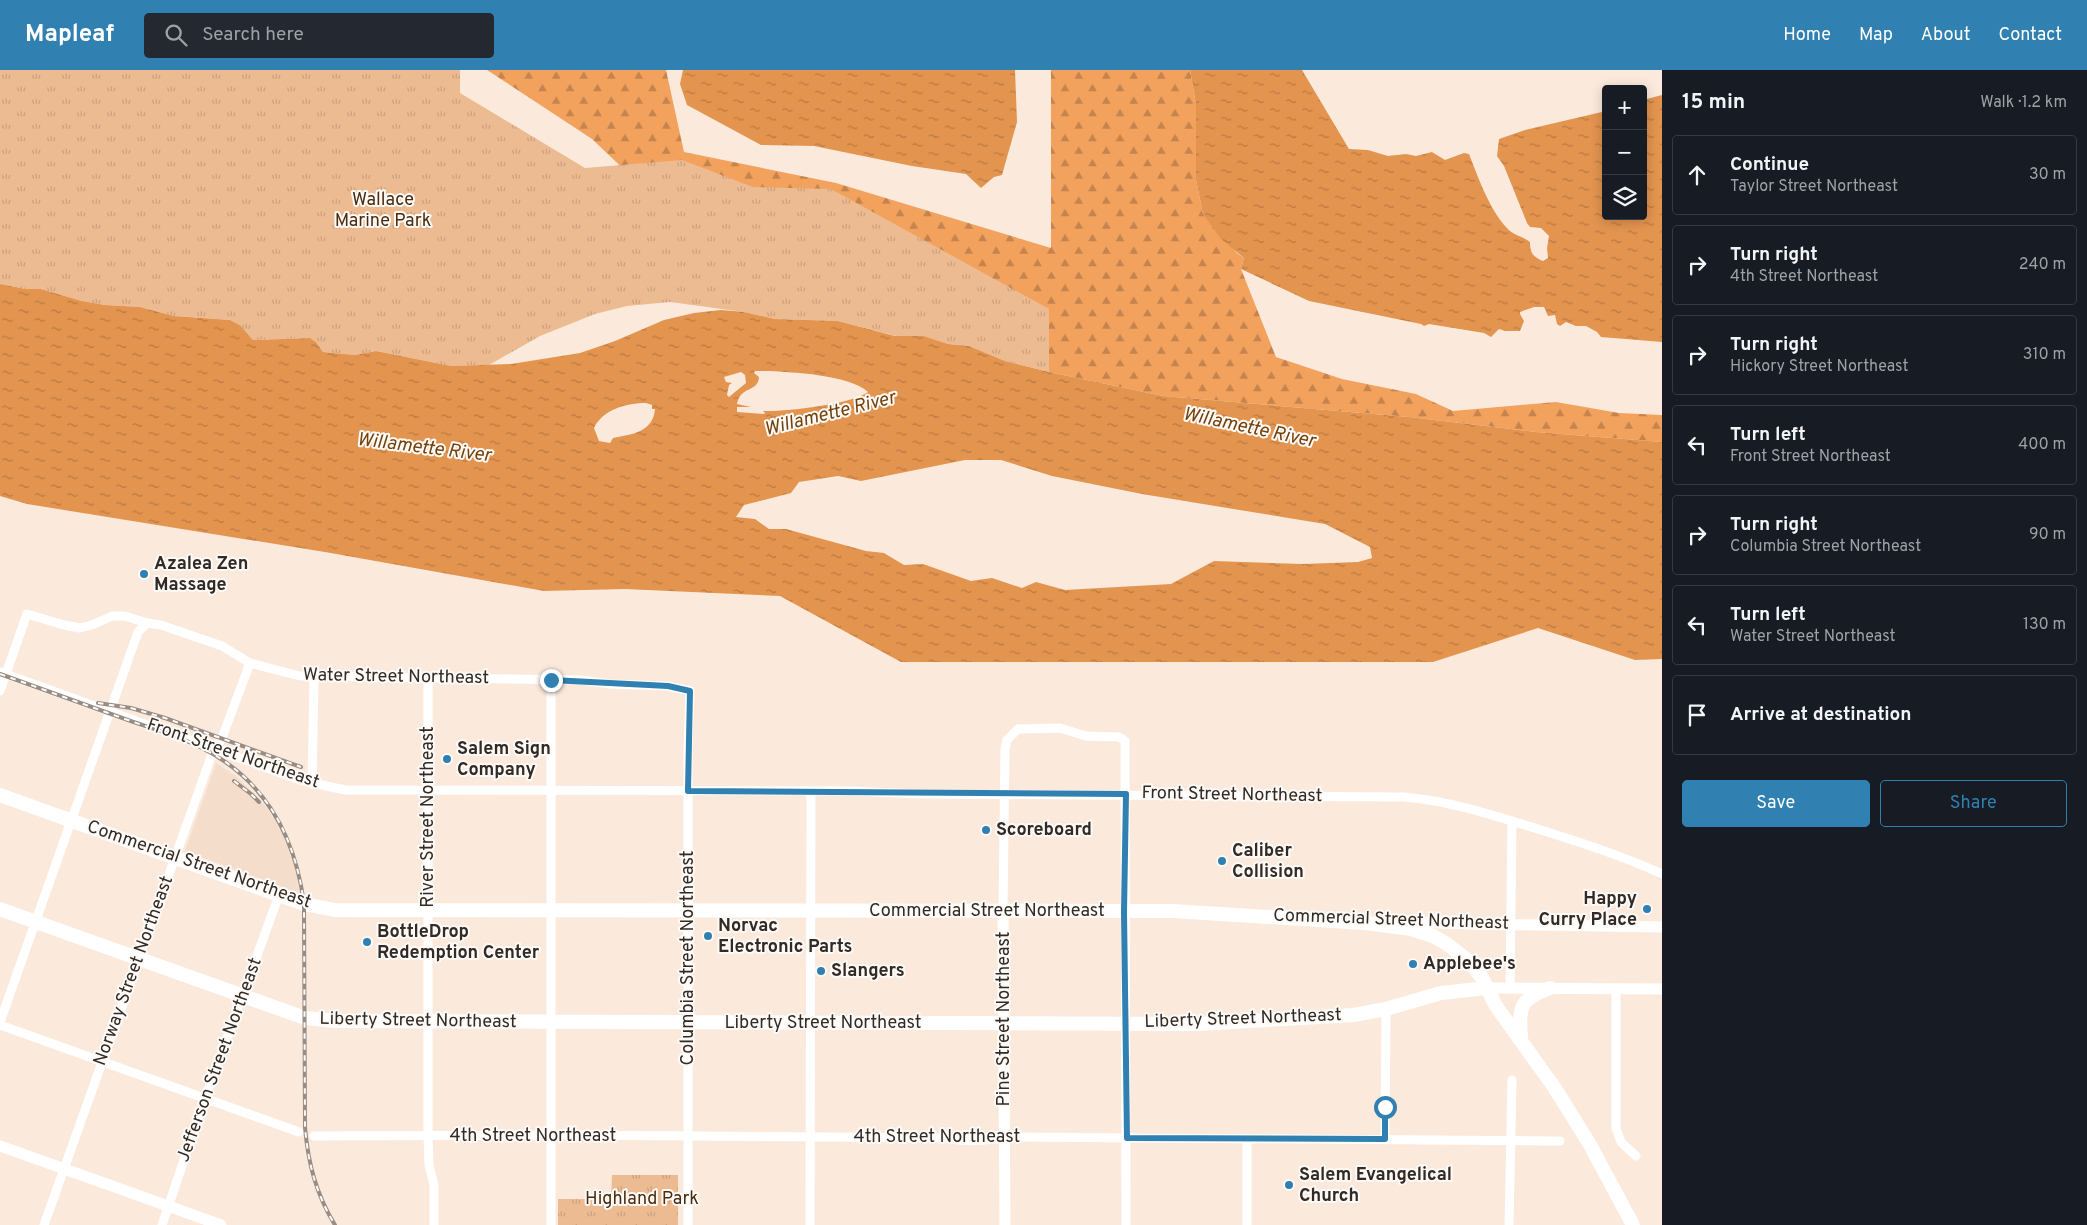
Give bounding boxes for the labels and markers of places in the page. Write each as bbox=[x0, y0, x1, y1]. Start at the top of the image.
place label: Azalea Zen Massage bbox=[154, 553, 248, 597]
marker: Azalea Zen Massage bbox=[138, 568, 150, 580]
place label: Salem Sign Company bbox=[457, 738, 551, 782]
marker: Salem Sign Company bbox=[441, 753, 453, 765]
place label: Scoreboard bbox=[996, 819, 1092, 842]
marker: Scoreboard bbox=[980, 824, 992, 836]
place label: Caliber Collision bbox=[1232, 840, 1304, 884]
marker: Caliber Collision bbox=[1216, 855, 1228, 867]
place label: Happy Curry Place bbox=[1539, 888, 1637, 932]
marker: Happy Curry Place bbox=[1641, 903, 1653, 915]
place label: Norvac Electronic Parts bbox=[718, 915, 852, 959]
place label: BottleDrop Redemption Center bbox=[377, 921, 540, 965]
marker: Norvac Electronic Parts bbox=[702, 930, 714, 942]
marker: BottleDrop Redemption Center bbox=[361, 936, 373, 948]
place label: Applebee's bbox=[1423, 953, 1516, 976]
marker: Applebee's bbox=[1407, 958, 1419, 970]
place label: Slangers bbox=[831, 960, 905, 983]
marker: Slangers bbox=[815, 965, 827, 977]
place label: Salem Evangelical Church bbox=[1299, 1164, 1452, 1208]
marker: Salem Evangelical Church bbox=[1283, 1179, 1295, 1191]

